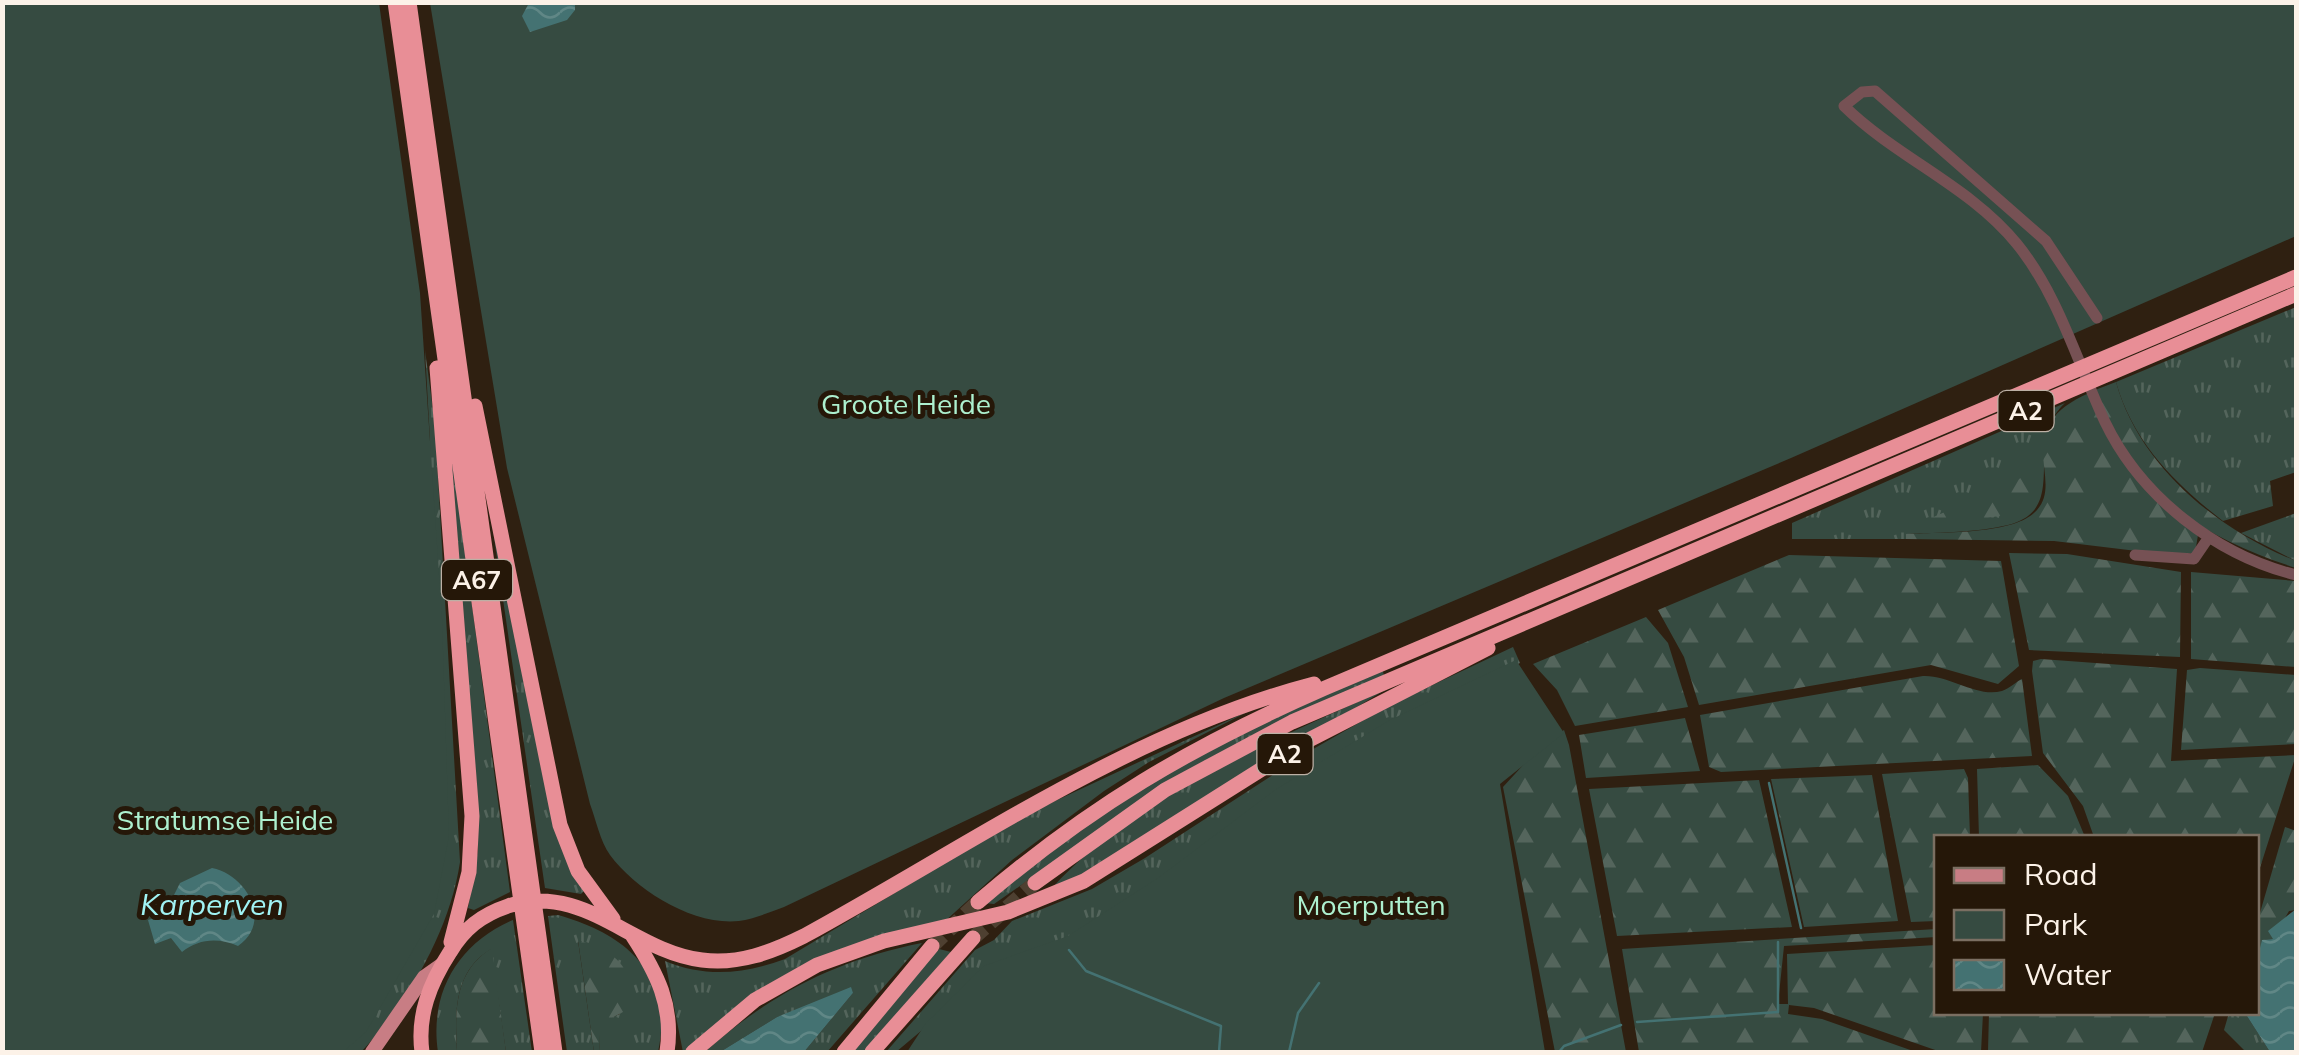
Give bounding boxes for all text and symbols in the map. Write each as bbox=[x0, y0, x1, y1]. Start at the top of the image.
park label: Groote Heide bbox=[821, 386, 991, 421]
road number: A2 bbox=[1998, 391, 2054, 431]
road number: A67 bbox=[442, 560, 512, 600]
road number: A2 bbox=[1258, 734, 1312, 774]
park label: Stratumse Heide bbox=[117, 802, 333, 837]
legend bbox=[1934, 835, 2259, 1015]
text: Road bbox=[2024, 855, 2098, 893]
water label: Karperven bbox=[140, 885, 284, 923]
park label: Moerputten bbox=[1296, 887, 1446, 922]
text: Park bbox=[2024, 905, 2088, 943]
text: Water bbox=[2024, 955, 2111, 993]

